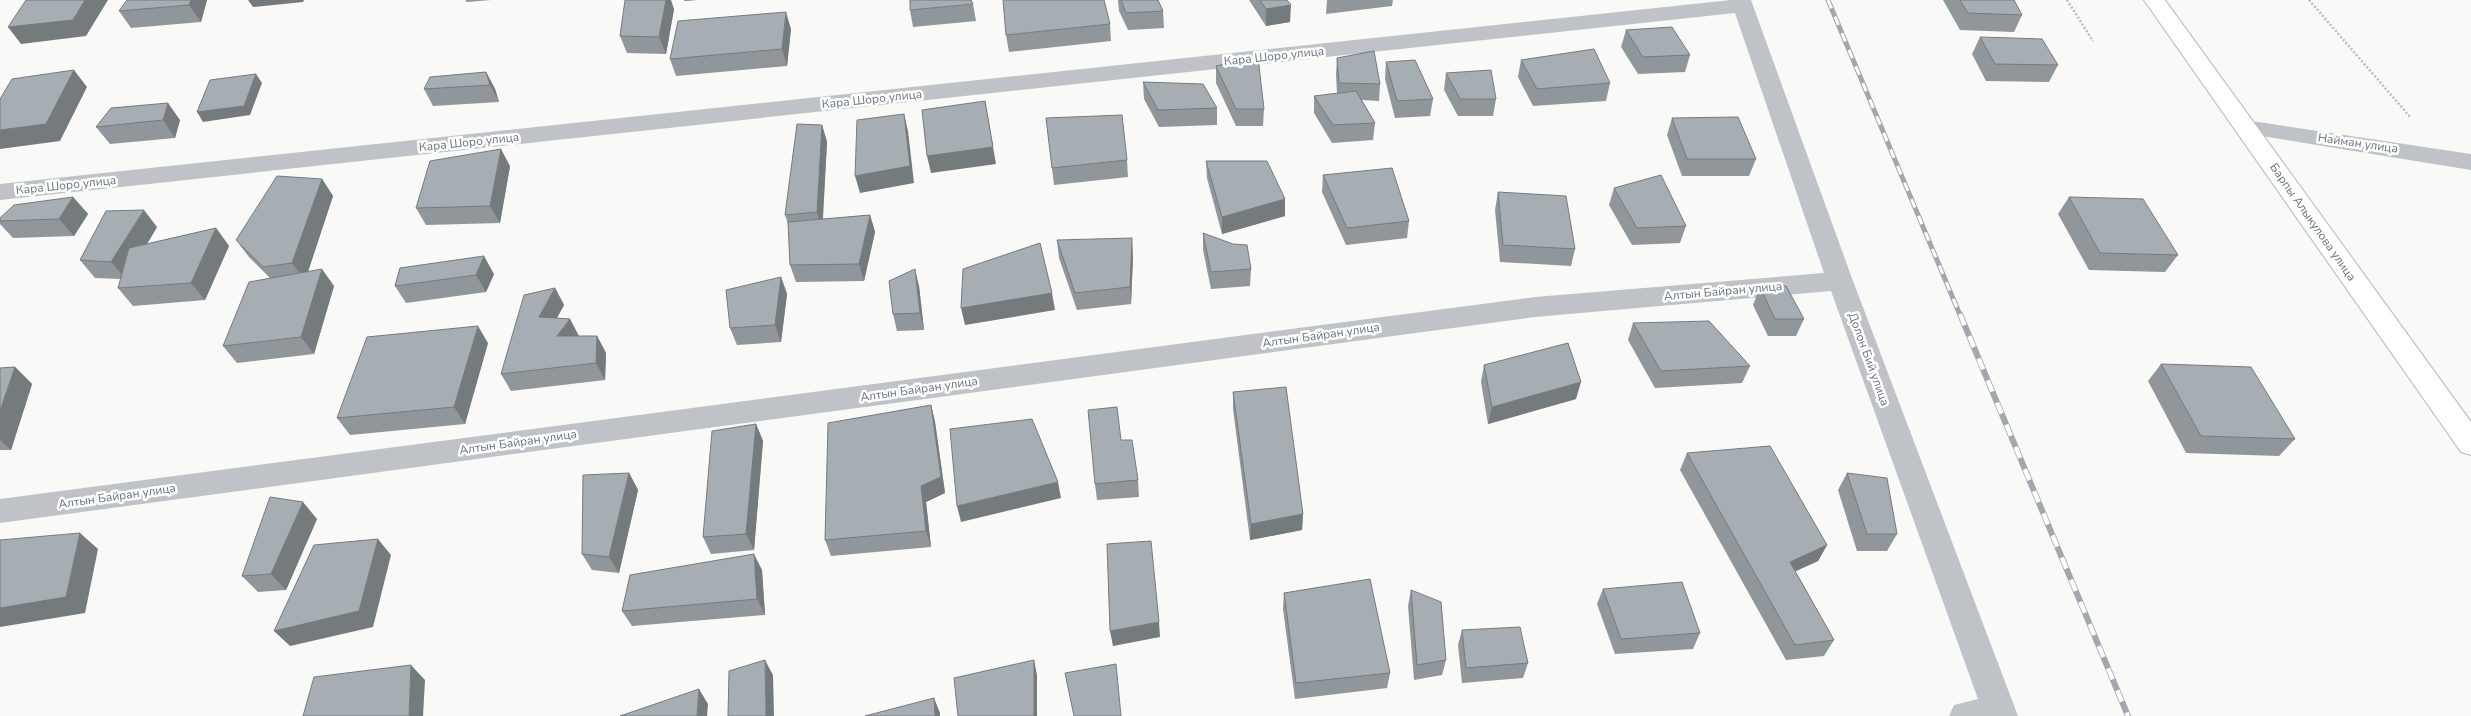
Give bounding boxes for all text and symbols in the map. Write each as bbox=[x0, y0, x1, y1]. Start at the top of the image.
street label: Кара Шоро улица bbox=[1223, 43, 1325, 69]
street label: Кара Шоро улица bbox=[821, 86, 923, 112]
street label: Кара Шоро улица bbox=[418, 129, 520, 155]
street label: Найман улица bbox=[2317, 129, 2399, 157]
street label: Барпы Алыкулова улица bbox=[2266, 160, 2360, 284]
street label: Кара Шоро улица bbox=[15, 172, 117, 198]
street label: Алтын Байран улица bbox=[1663, 278, 1783, 304]
street label: Долон Бий улица bbox=[1845, 310, 1893, 408]
street label: Алтын Байран улица bbox=[1261, 319, 1381, 351]
street label: Алтын Байран улица bbox=[859, 373, 979, 405]
street label: Алтын Байран улица bbox=[458, 426, 578, 458]
street label: Алтын Байран улица bbox=[57, 480, 177, 512]

